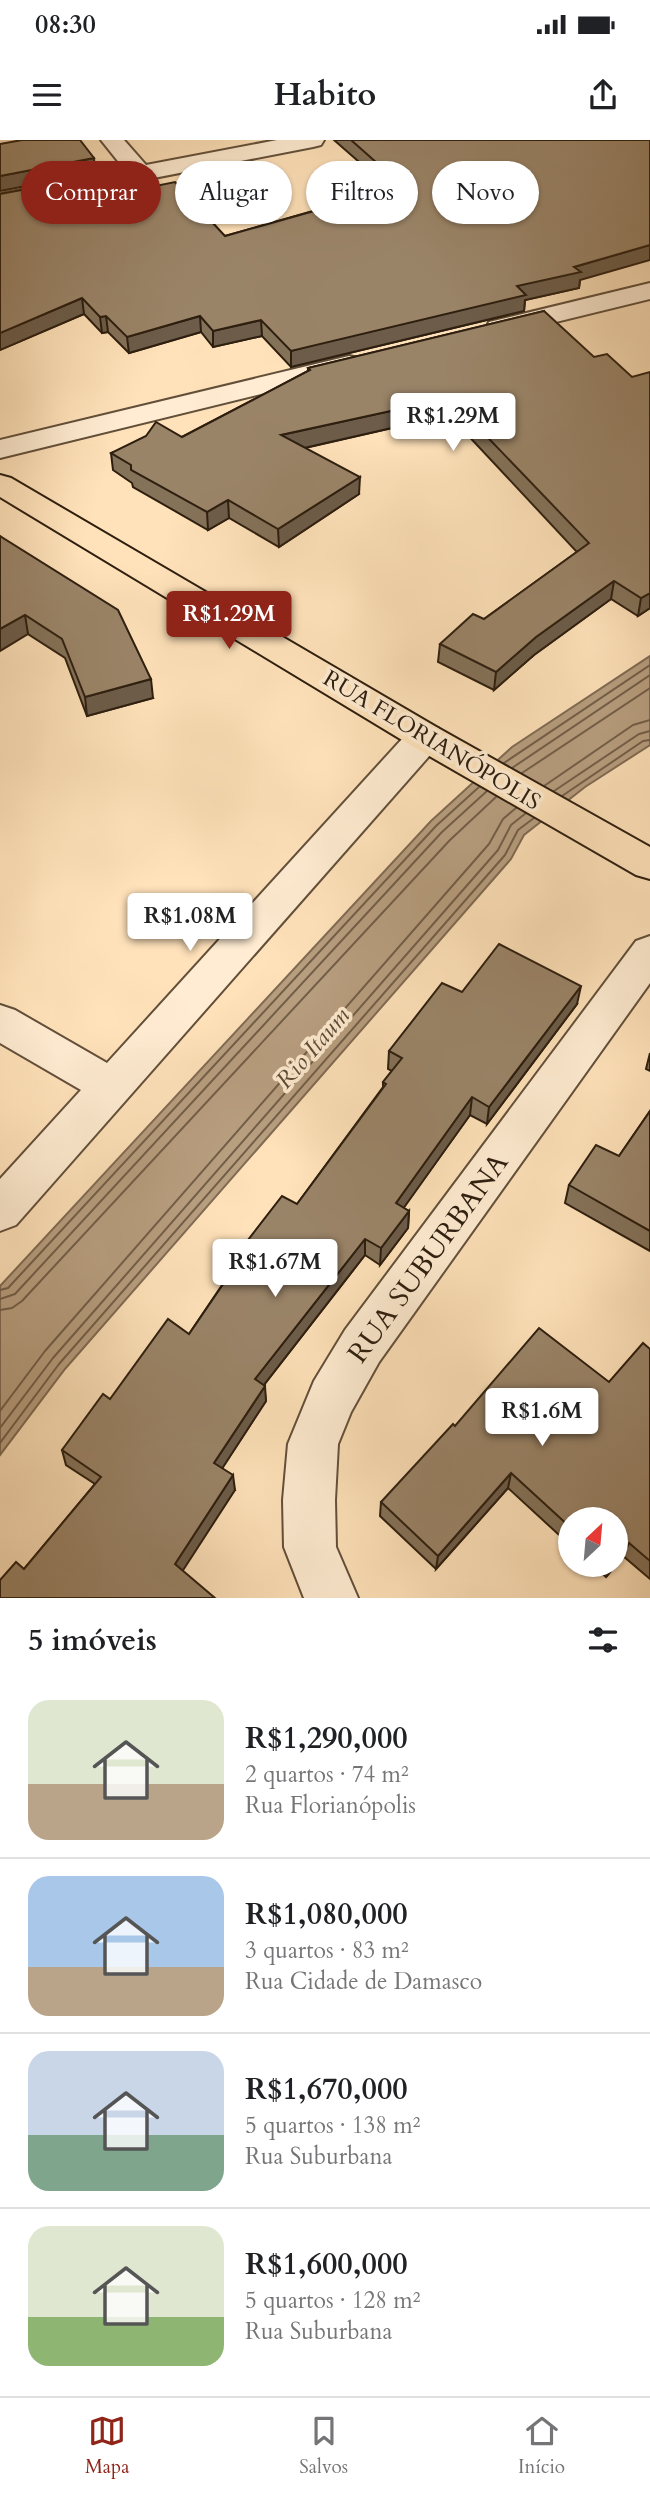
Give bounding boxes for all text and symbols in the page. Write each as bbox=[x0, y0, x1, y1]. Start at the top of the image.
text: 08:30 bbox=[35, 7, 96, 42]
text: Habito bbox=[274, 73, 376, 117]
icon: menu bbox=[28, 76, 66, 114]
icon: share bbox=[584, 76, 622, 114]
chip: Comprar bbox=[21, 161, 161, 224]
chip: Alugar bbox=[175, 161, 292, 224]
chip: Filtros bbox=[306, 161, 418, 224]
chip: Novo bbox=[432, 161, 539, 224]
pin: R$1.29M bbox=[388, 394, 518, 453]
text: R$1.29M bbox=[406, 400, 500, 431]
pin: R$1.29M bbox=[164, 592, 294, 651]
text: R$1.29M bbox=[182, 598, 276, 629]
street label: RUA FLORIANÓPOLIS bbox=[317, 662, 547, 817]
pin: R$1.08M bbox=[125, 894, 255, 953]
text: R$1.08M bbox=[143, 900, 237, 931]
water label: Rio Itaum bbox=[268, 1000, 358, 1096]
street label: RUA SUBURBANA bbox=[339, 1145, 517, 1371]
pin: R$1.67M bbox=[210, 1240, 340, 1299]
text: R$1.67M bbox=[228, 1246, 322, 1277]
pin: R$1.6M bbox=[485, 1388, 599, 1448]
text: R$1.6M bbox=[501, 1395, 583, 1426]
north arrow bbox=[558, 1507, 628, 1577]
map controls bbox=[558, 1507, 628, 1577]
text: 5 imóveis bbox=[28, 1620, 157, 1661]
icon: filters bbox=[584, 1621, 622, 1659]
text: R$1,290,000 bbox=[245, 1718, 408, 1759]
icon: home bbox=[84, 1728, 168, 1812]
text: 2 quartos · 74 m² bbox=[245, 1759, 409, 1790]
text: Rua Florianópolis bbox=[245, 1790, 416, 1821]
text: R$1,080,000 bbox=[245, 1894, 408, 1935]
icon: home bbox=[84, 1904, 168, 1988]
text: 3 quartos · 83 m² bbox=[245, 1935, 409, 1966]
text: Rua Cidade de Damasco bbox=[245, 1966, 482, 1997]
text: R$1,670,000 bbox=[245, 2069, 408, 2110]
icon: home bbox=[84, 2079, 168, 2163]
text: 5 quartos · 138 m² bbox=[245, 2110, 420, 2141]
text: Rua Suburbana bbox=[245, 2141, 392, 2172]
text: R$1,600,000 bbox=[245, 2244, 408, 2285]
icon: home bbox=[84, 2254, 168, 2338]
text: 5 quartos · 128 m² bbox=[245, 2285, 420, 2316]
text: Rua Suburbana bbox=[245, 2316, 392, 2347]
tab: Mapa bbox=[85, 2412, 129, 2480]
tab: Salvos bbox=[299, 2412, 348, 2480]
tab: Início bbox=[518, 2412, 565, 2480]

